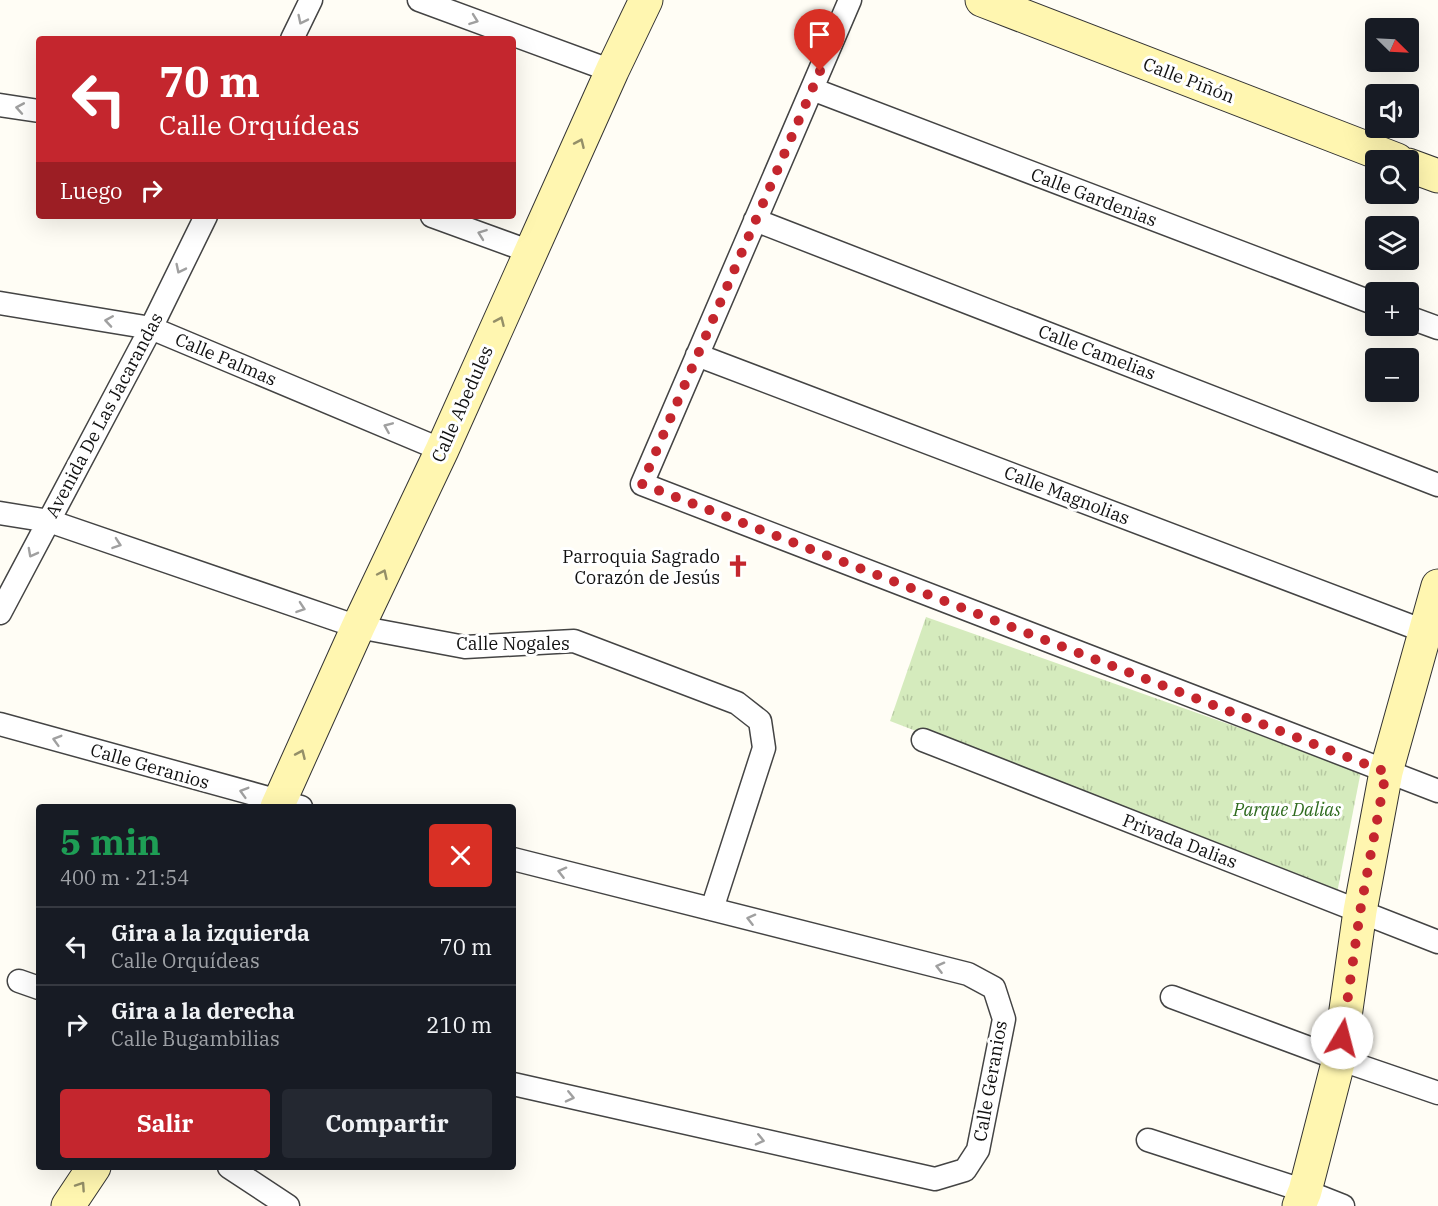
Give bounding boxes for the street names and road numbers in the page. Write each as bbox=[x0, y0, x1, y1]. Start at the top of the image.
street label: Calle Piñón bbox=[1140, 52, 1238, 108]
street label: Calle Gardenias bbox=[1028, 162, 1160, 232]
street label: Avenida De Las Jacarandas bbox=[40, 309, 168, 521]
street label: Calle Camelias bbox=[1035, 319, 1159, 385]
street label: Calle Palmas bbox=[172, 327, 280, 391]
street label: Calle Abedules bbox=[426, 342, 498, 466]
street label: Calle Magnolias bbox=[1001, 461, 1133, 529]
street label: Calle Nogales bbox=[456, 632, 570, 655]
street label: Calle Geranios bbox=[88, 738, 212, 794]
street label: Privada Dalias bbox=[1119, 809, 1241, 873]
street label: Calle Geranios bbox=[968, 1019, 1012, 1143]

